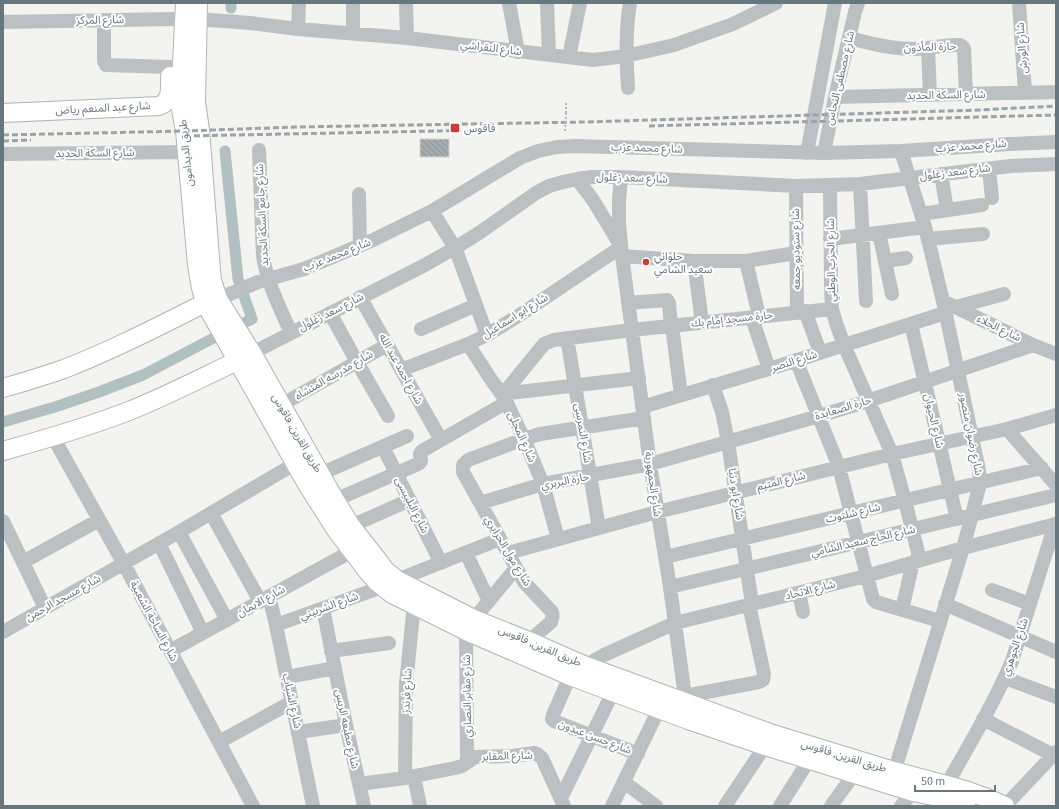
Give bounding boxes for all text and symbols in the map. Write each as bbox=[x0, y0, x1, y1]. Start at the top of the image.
street label: شارع المركز bbox=[75, 12, 125, 28]
street label: شارع الورش bbox=[1013, 22, 1031, 74]
street label: شارع مصطفى النحاس bbox=[822, 29, 858, 127]
street label: شارع النقراشي bbox=[459, 37, 523, 61]
street label: حارة المأذون bbox=[903, 39, 957, 55]
street label: شارع السكة الحديد bbox=[906, 87, 986, 103]
street label: شارع عبد المنعم رياض bbox=[55, 98, 151, 119]
street label: طريق الديدامون bbox=[175, 119, 197, 187]
place label: فاقوس bbox=[464, 121, 496, 136]
marker: فاقوس bbox=[449, 122, 461, 134]
street label: شارع محمد عزب bbox=[935, 136, 1008, 156]
street label: شارع محمد عزب bbox=[611, 139, 683, 157]
street label: شارع السكة الحديد bbox=[55, 145, 135, 161]
street label: شارع سعد زغلول bbox=[919, 160, 992, 184]
street label: شارع جامع السكة الحديد bbox=[252, 163, 272, 267]
street label: شارع سعد زغلول bbox=[596, 169, 668, 187]
street label: شارع ستوديو جمعه bbox=[788, 208, 804, 290]
street label: شارع الحزب الوطني bbox=[823, 218, 841, 302]
street label: شارع محمد عزب bbox=[301, 234, 373, 275]
place label: حلواني سعيد الشامي bbox=[654, 249, 713, 278]
marker: حلواني سعيد الشامي bbox=[641, 257, 651, 267]
street label: شارع سعد زغلول bbox=[296, 289, 367, 335]
street label: شارع ابو اسماعيل bbox=[479, 290, 551, 342]
street label: حارة مسجد إمام بك bbox=[690, 307, 774, 331]
street label: شارع الجلاء bbox=[974, 311, 1024, 345]
street label: شارع احمد عبد الله bbox=[375, 331, 427, 407]
street label: شارع مدرسه المنشاه bbox=[292, 346, 376, 403]
street label: شارع النصر bbox=[768, 346, 819, 376]
street label: شارع رضوان منصور bbox=[955, 390, 986, 477]
street label: طريق القرين, فاقوس bbox=[268, 391, 326, 475]
street label: حارة الصعايدة bbox=[813, 392, 874, 424]
street label: شارع الحيوان bbox=[920, 392, 948, 450]
street label: شارع النمرسى bbox=[571, 402, 595, 464]
street label: شارع المجلى bbox=[504, 409, 540, 465]
street label: شارع الجمهورية bbox=[641, 450, 665, 518]
street label: شارع ابو دنيا bbox=[725, 467, 748, 521]
street label: شارع المتيم bbox=[755, 468, 808, 495]
street label: حارة البربري bbox=[540, 469, 591, 495]
street label: شارع البلبيسى bbox=[391, 474, 433, 536]
street label: شارع شلتوت bbox=[824, 499, 882, 527]
street label: شارع مول الحرايري bbox=[480, 513, 535, 590]
street label: شارع الحاج سعيد الشامي bbox=[809, 522, 918, 562]
street label: شارع مسجد الرحمن bbox=[23, 571, 104, 625]
street label: شارع الاتحاد bbox=[783, 576, 837, 603]
street label: شارع الساحة الشعبية bbox=[126, 578, 182, 664]
street label: شارع الايمان bbox=[234, 581, 288, 620]
street label: شارع الشربيني bbox=[298, 588, 361, 625]
street label: شارع الجوهري bbox=[998, 616, 1034, 678]
street label: طريق القرين, فاقوس bbox=[496, 622, 584, 670]
street label: شارع مقابر النصاري bbox=[459, 654, 477, 738]
street label: شارع فرندز bbox=[398, 668, 416, 715]
street label: شارع الشباب bbox=[279, 672, 305, 730]
street label: شارع مطبعه الريس bbox=[331, 688, 363, 771]
street label: شارع حسن عبدون bbox=[556, 716, 634, 758]
street label: طريق القرين, فاقوس bbox=[799, 736, 889, 776]
street label: شارع المقابر bbox=[480, 748, 533, 764]
scale bar bbox=[915, 767, 995, 793]
text: 50 m bbox=[921, 773, 945, 790]

